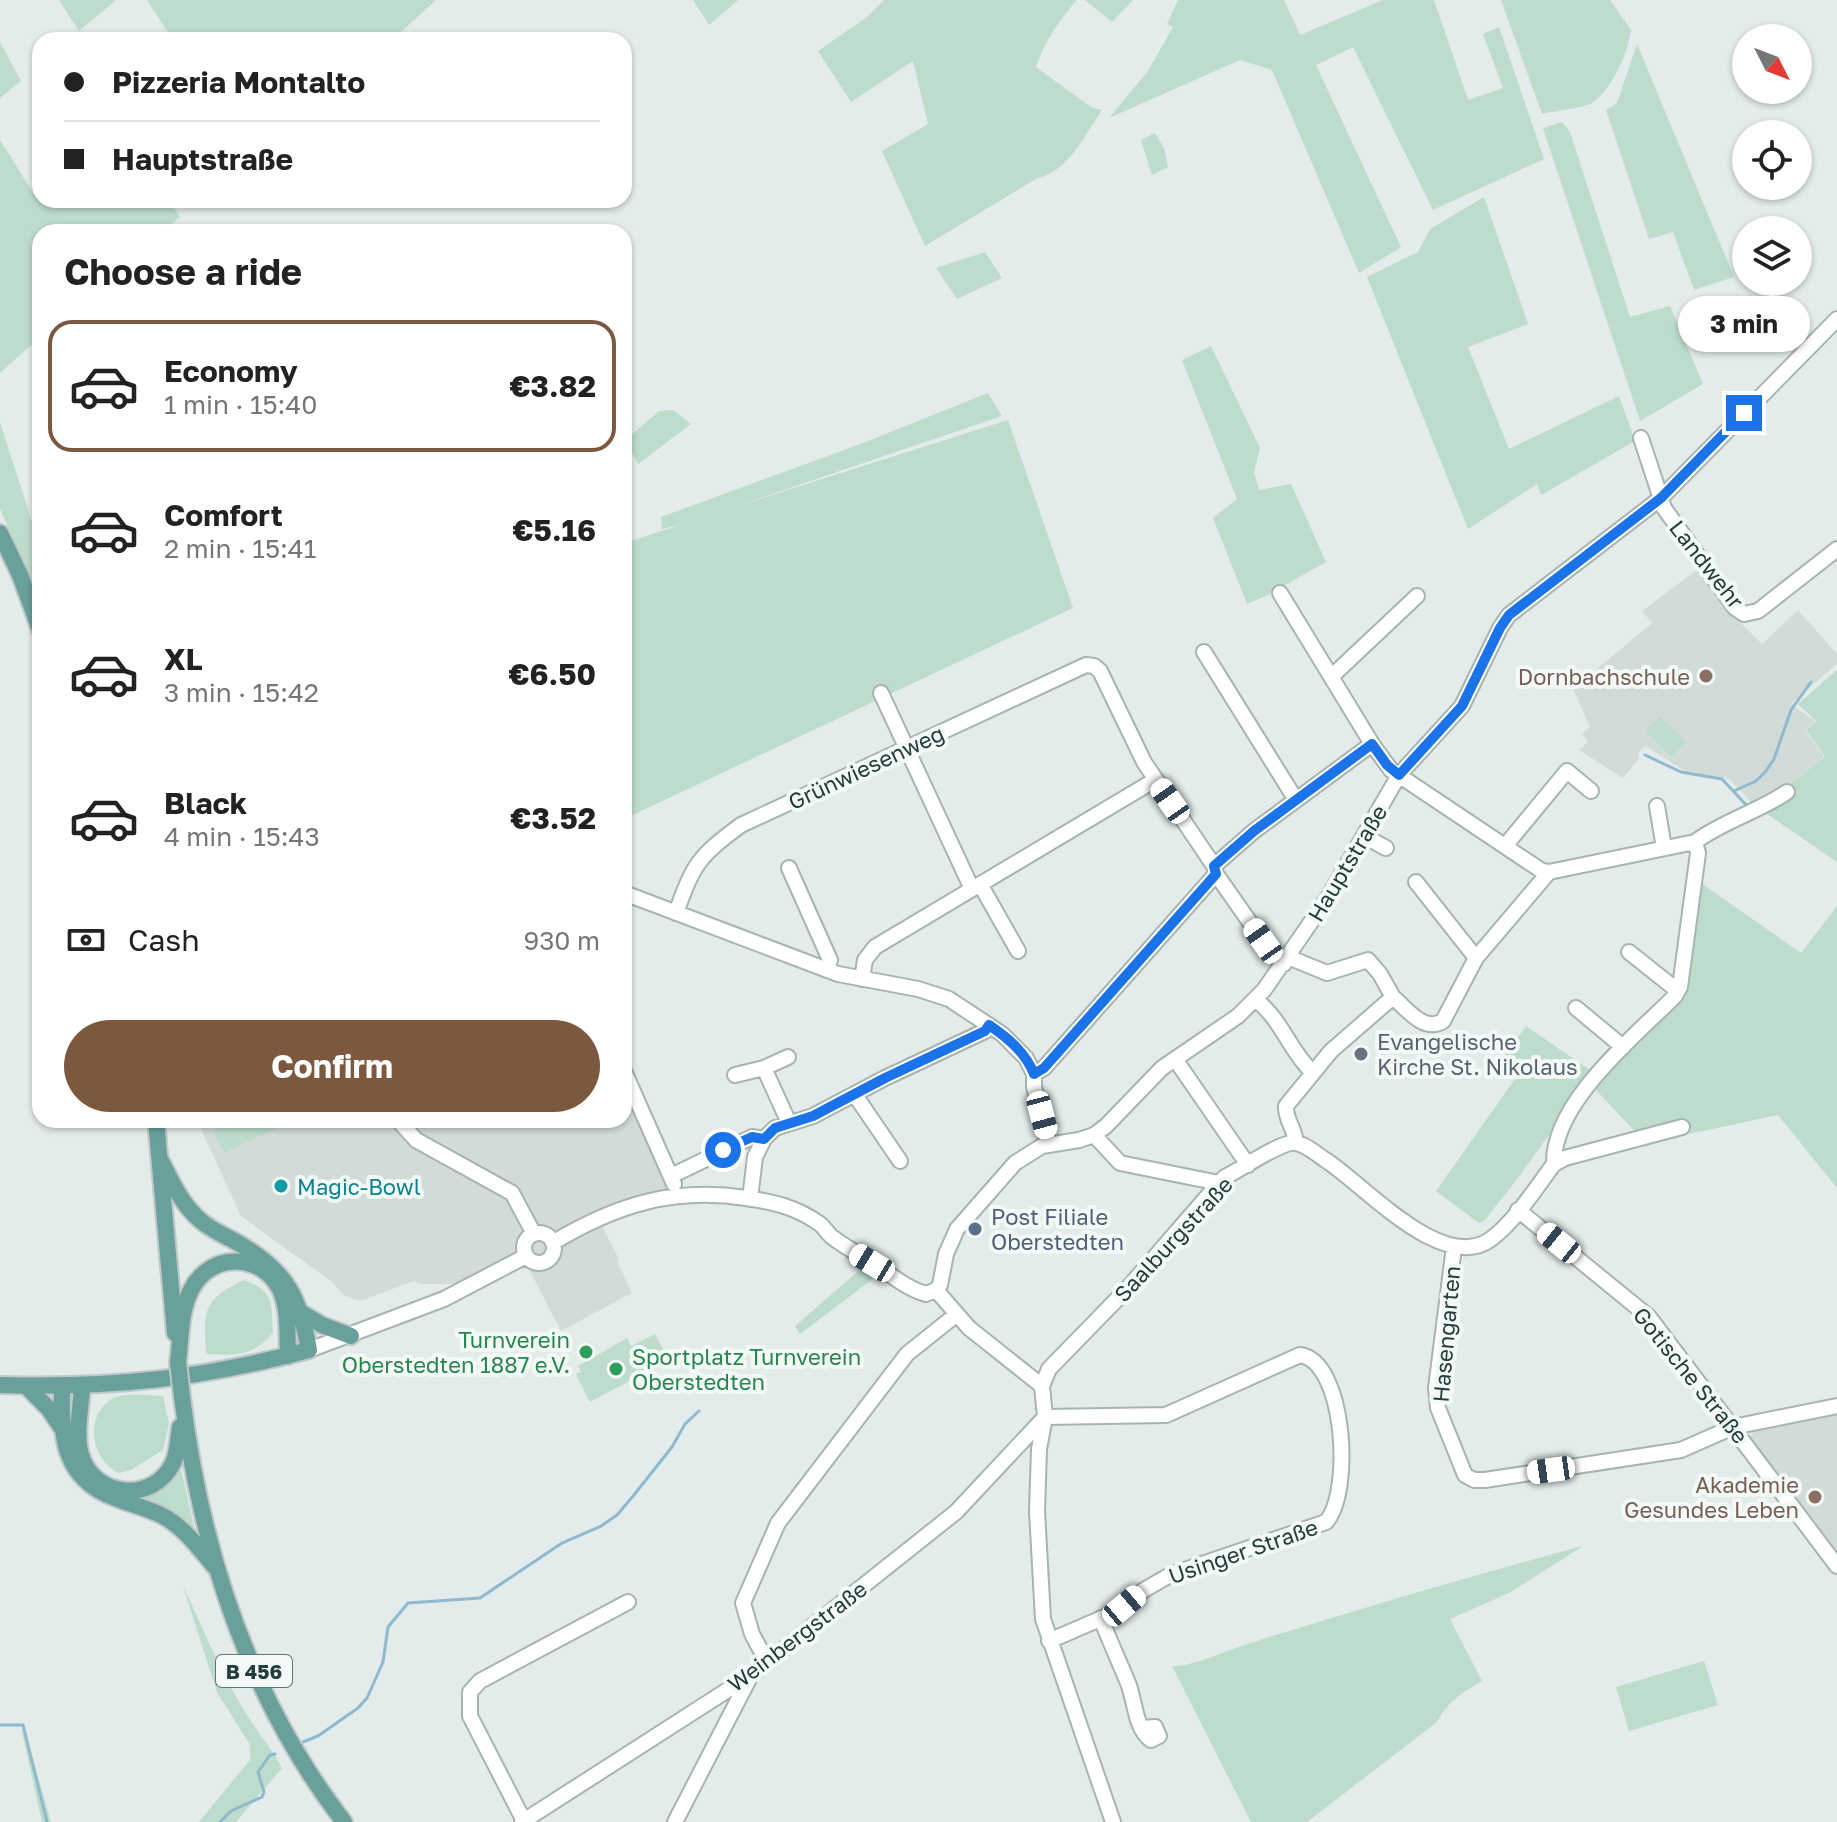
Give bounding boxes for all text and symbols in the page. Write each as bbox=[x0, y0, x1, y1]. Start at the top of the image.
north arrow bbox=[1732, 24, 1812, 104]
map controls bbox=[1732, 24, 1812, 296]
text: Pizzeria Montalto bbox=[112, 64, 365, 100]
button: locate bbox=[1732, 120, 1812, 200]
text: Hauptstraße bbox=[112, 141, 293, 177]
button: layers bbox=[1732, 216, 1812, 296]
text: Choose a ride bbox=[64, 250, 302, 293]
callout: 3 min bbox=[1678, 297, 1810, 353]
text: 3 min bbox=[1710, 308, 1778, 339]
icon: car bbox=[68, 350, 140, 422]
text: Economy bbox=[164, 353, 298, 389]
text: €3.82 bbox=[509, 368, 596, 404]
text: 1 min · 15:40 bbox=[164, 389, 317, 420]
route end bbox=[1726, 395, 1762, 431]
icon: car bbox=[68, 494, 140, 566]
text: Comfort bbox=[164, 497, 283, 533]
text: €5.16 bbox=[512, 512, 596, 548]
street label: Landwehr bbox=[1664, 514, 1750, 614]
text: 2 min · 15:41 bbox=[164, 533, 316, 564]
icon: car bbox=[68, 638, 140, 710]
text: XL bbox=[164, 641, 203, 677]
text: €6.50 bbox=[508, 656, 596, 692]
place label: Dornbachschule bbox=[1518, 663, 1690, 690]
marker: Dornbachschule bbox=[1697, 667, 1715, 685]
text: 3 min · 15:42 bbox=[164, 677, 319, 708]
street label: Grünwiesenweg bbox=[784, 719, 948, 815]
car bbox=[1146, 774, 1194, 828]
icon: car bbox=[68, 782, 140, 854]
text: Black bbox=[164, 785, 247, 821]
text: €3.52 bbox=[510, 800, 596, 836]
street label: Hauptstraße bbox=[1302, 800, 1392, 926]
text: 4 min · 15:43 bbox=[164, 821, 320, 852]
car bbox=[1239, 914, 1287, 968]
icon: cash bbox=[64, 918, 108, 962]
text: Cash bbox=[128, 922, 200, 958]
text: 930 m bbox=[523, 925, 600, 956]
button: Confirm bbox=[64, 1020, 600, 1112]
place label: Evangelische Kirche St. Nikolaus bbox=[1377, 1028, 1578, 1080]
marker: Evangelische Kirche St. Nikolaus bbox=[1352, 1045, 1370, 1063]
car bbox=[1024, 1089, 1060, 1141]
route start bbox=[705, 1132, 741, 1168]
street label: Saalburgstraße bbox=[1108, 1171, 1238, 1307]
place label: Magic-Bowl bbox=[297, 1173, 421, 1200]
marker: Magic-Bowl bbox=[272, 1177, 290, 1195]
place label: Post Filiale Oberstedten bbox=[991, 1203, 1124, 1255]
car bbox=[1533, 1219, 1585, 1267]
marker: Post Filiale Oberstedten bbox=[966, 1220, 984, 1238]
car bbox=[845, 1240, 899, 1286]
street label: Hasengarten bbox=[1427, 1264, 1465, 1404]
street label: Gotische Straße bbox=[1628, 1301, 1754, 1449]
place label: Turnverein Oberstedten 1887 e.V. bbox=[342, 1326, 570, 1378]
marker: Turnverein Oberstedten 1887 e.V. bbox=[577, 1343, 595, 1361]
place label: Sportplatz Turnverein Oberstedten bbox=[632, 1343, 861, 1395]
marker: Sportplatz Turnverein Oberstedten bbox=[607, 1360, 625, 1378]
car bbox=[1526, 1455, 1576, 1485]
place label: Akademie Gesundes Leben bbox=[1624, 1471, 1799, 1523]
marker: Akademie Gesundes Leben bbox=[1806, 1488, 1824, 1506]
street label: Usinger Straße bbox=[1165, 1513, 1321, 1589]
street label: Weinbergstraße bbox=[722, 1575, 872, 1697]
car bbox=[1098, 1581, 1150, 1631]
road number: B 456 bbox=[216, 1655, 292, 1687]

